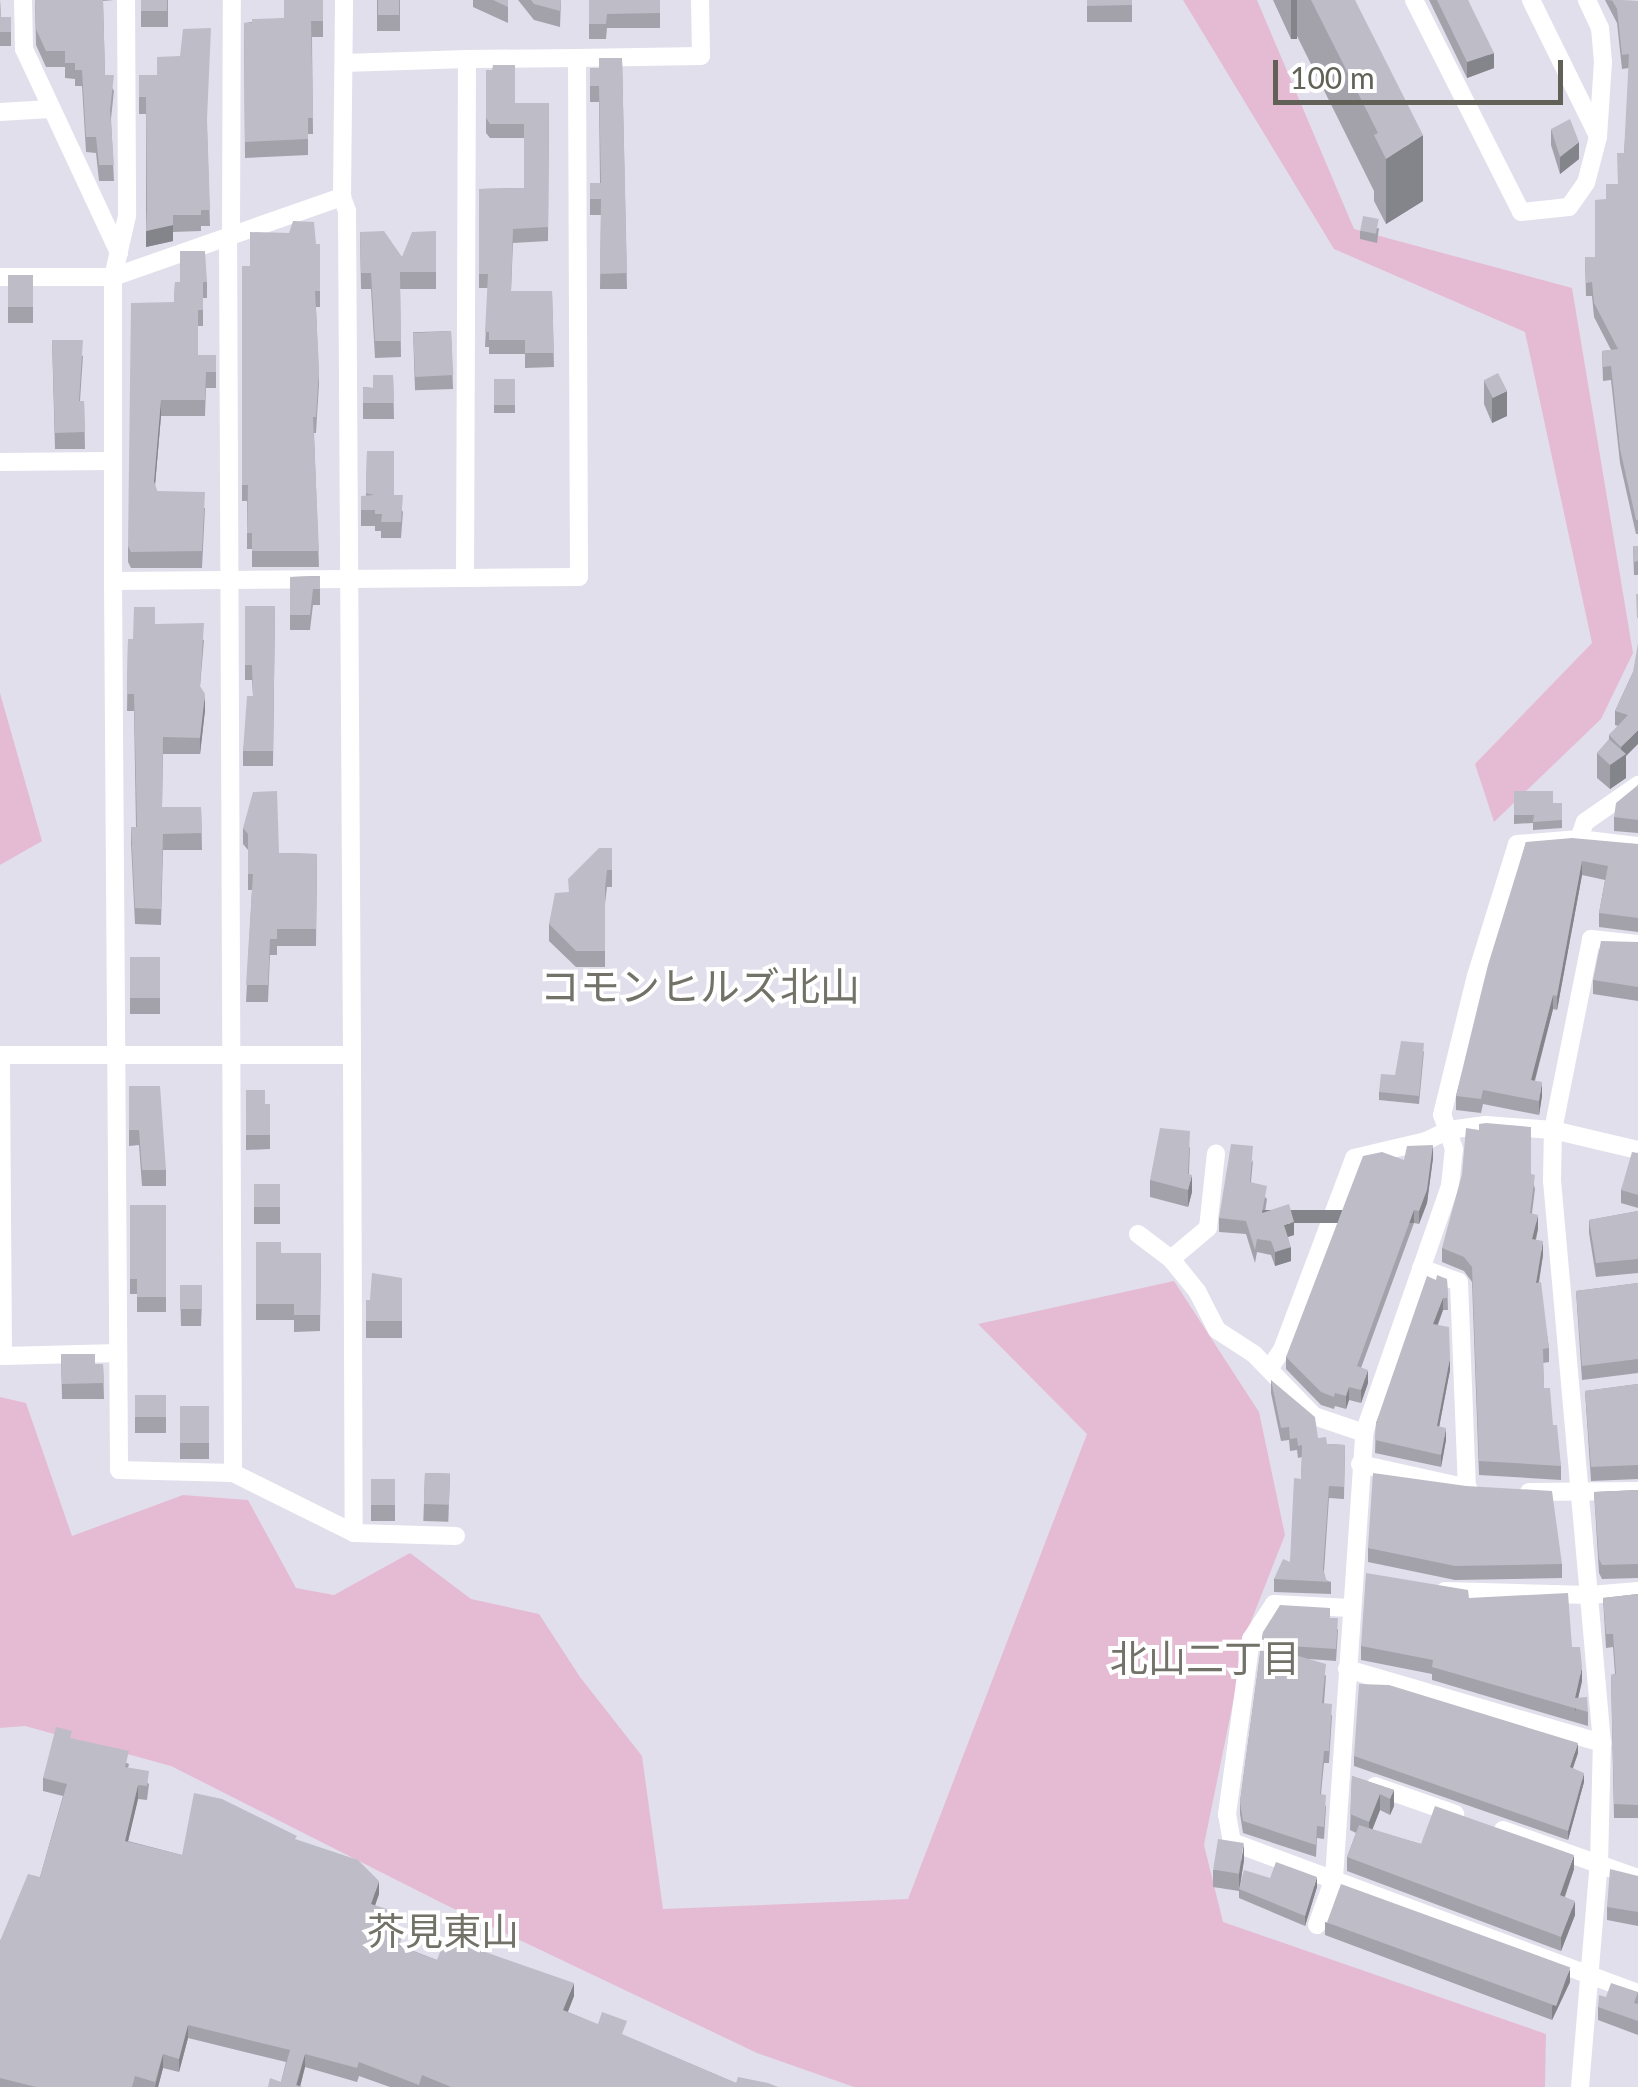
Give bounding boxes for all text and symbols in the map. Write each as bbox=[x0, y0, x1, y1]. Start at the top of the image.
scale bar bbox=[1278, 40, 1568, 102]
text: 100 m bbox=[1290, 59, 1375, 95]
district label: コモンヒルズ北山 bbox=[540, 962, 860, 1010]
district label: 北山二丁目 bbox=[1110, 1635, 1300, 1681]
district label: 芥見東山 bbox=[367, 1908, 519, 1954]

